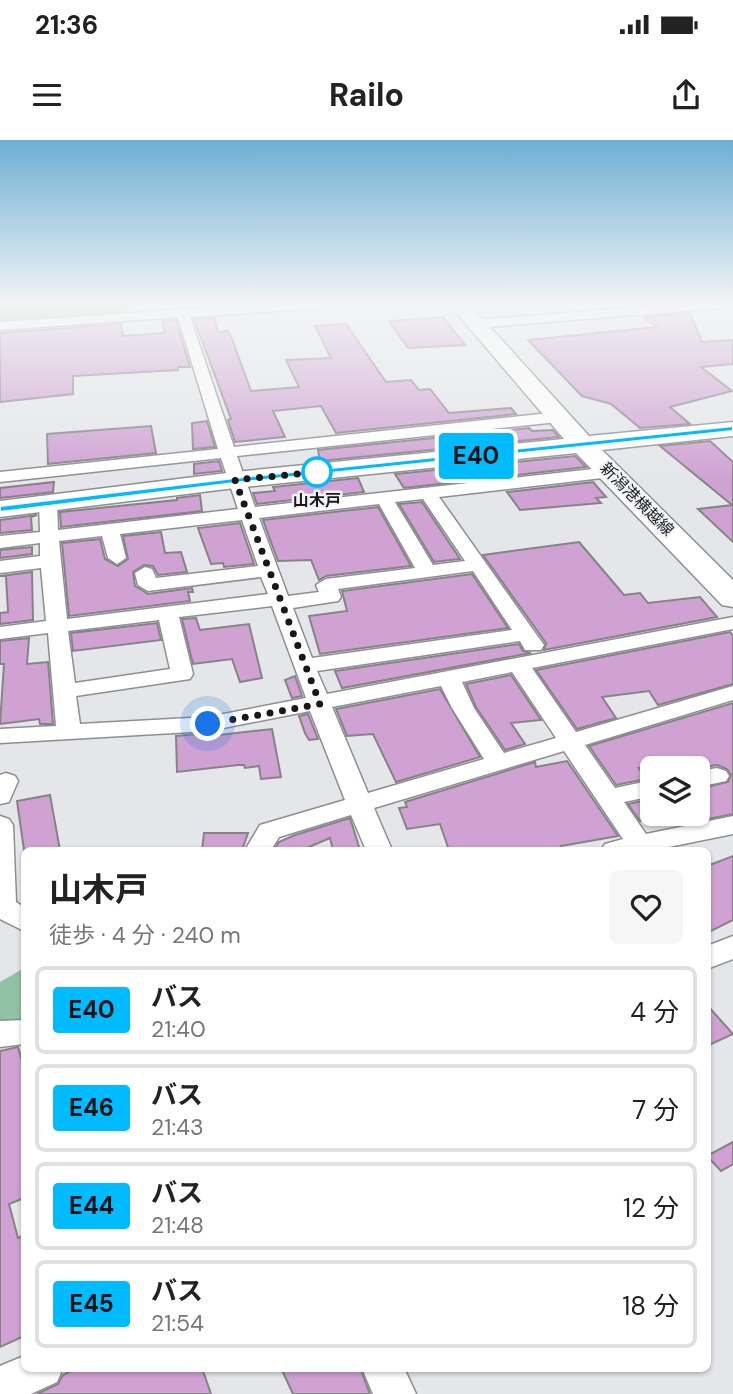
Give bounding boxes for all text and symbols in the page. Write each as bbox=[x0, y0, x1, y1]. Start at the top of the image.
text: 21:36 bbox=[35, 8, 98, 42]
text: Railo bbox=[329, 74, 404, 116]
icon: menu bbox=[28, 76, 66, 114]
icon: share bbox=[667, 76, 705, 114]
line badge: E40 bbox=[436, 433, 516, 479]
text: E40 bbox=[453, 440, 499, 471]
marker: 山木戸 bbox=[302, 457, 332, 487]
street label: 新潟港横越線 bbox=[596, 458, 678, 540]
place label: 山木戸 bbox=[293, 490, 341, 511]
your location bbox=[190, 706, 225, 741]
map controls bbox=[640, 756, 710, 826]
button: layers bbox=[640, 756, 710, 826]
text: 山木戸 bbox=[49, 868, 148, 911]
button: heart bbox=[609, 870, 683, 944]
text: 徒歩 · 4 分 · 240 m bbox=[49, 920, 241, 950]
text: バス bbox=[151, 980, 203, 1014]
text: E40 bbox=[68, 994, 115, 1025]
text: 4 分 bbox=[630, 995, 679, 1029]
text: 21:40 bbox=[151, 1014, 206, 1044]
text: バス bbox=[151, 1078, 203, 1112]
text: E46 bbox=[69, 1092, 114, 1123]
text: 7 分 bbox=[632, 1093, 679, 1127]
text: 21:43 bbox=[151, 1112, 204, 1142]
text: バス bbox=[151, 1176, 203, 1210]
text: E44 bbox=[69, 1190, 114, 1221]
text: 12 分 bbox=[623, 1191, 679, 1225]
text: 21:48 bbox=[151, 1210, 204, 1240]
text: バス bbox=[151, 1274, 203, 1308]
text: E45 bbox=[69, 1288, 114, 1319]
text: 18 分 bbox=[622, 1289, 679, 1323]
text: 21:54 bbox=[151, 1308, 204, 1338]

